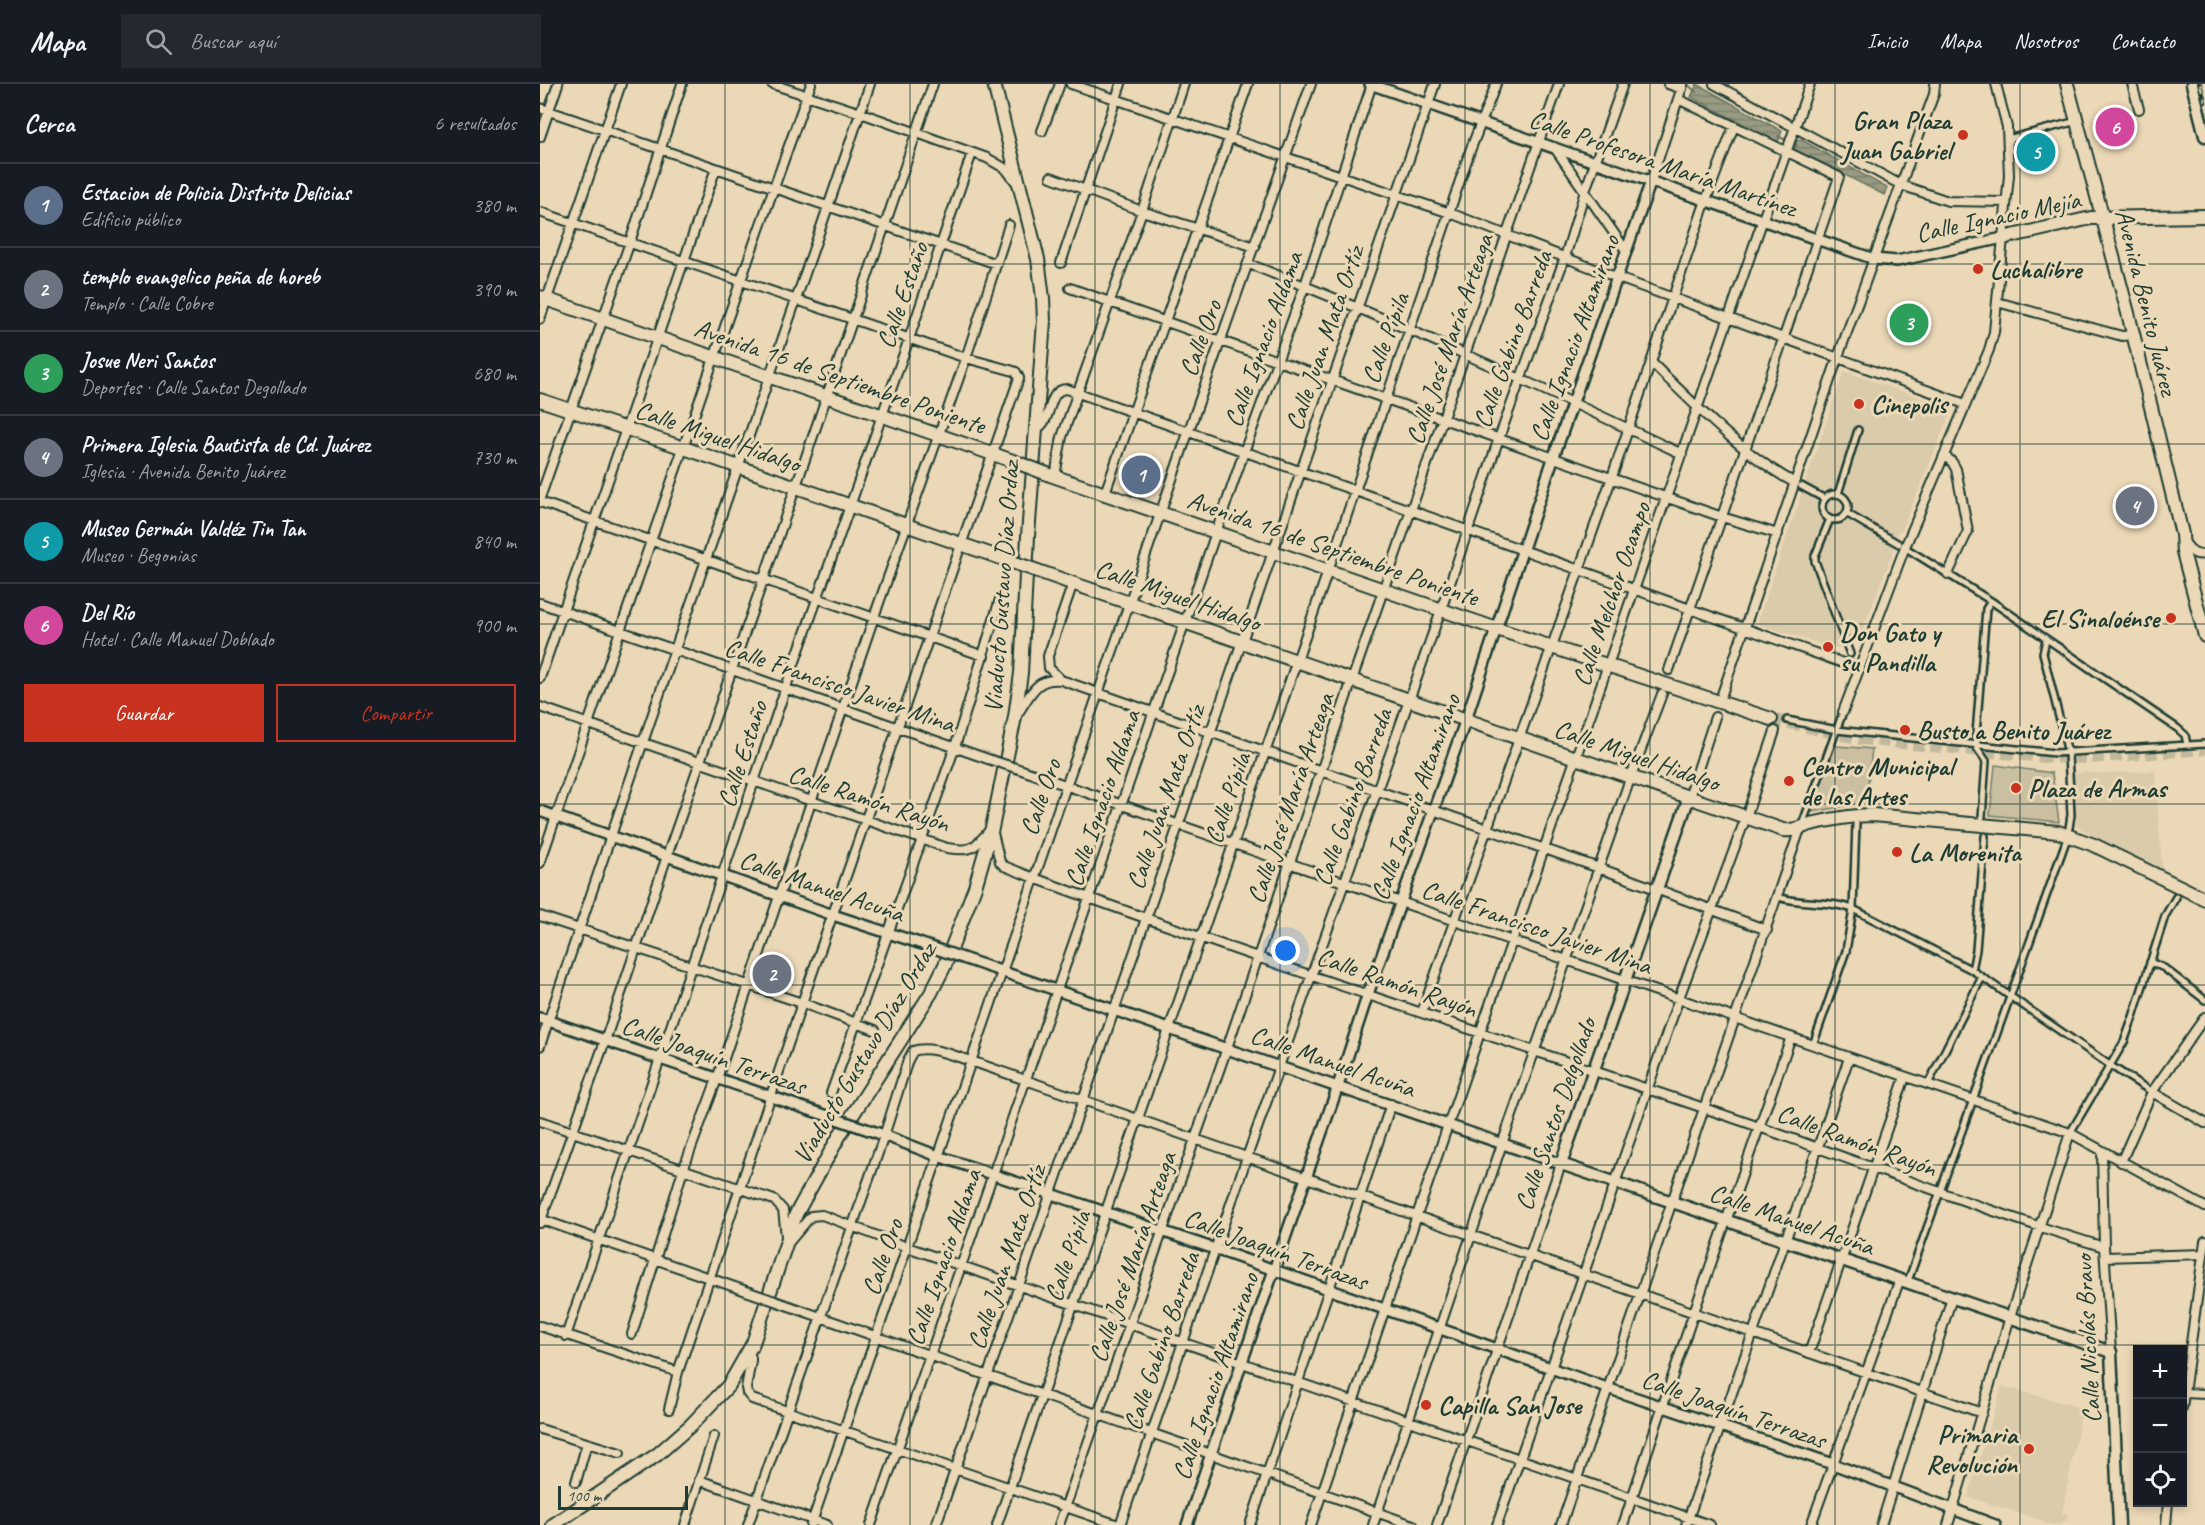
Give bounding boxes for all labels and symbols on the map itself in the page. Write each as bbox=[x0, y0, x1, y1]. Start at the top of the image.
street label: Calle Profesora María Martínez bbox=[1525, 102, 1803, 226]
place label: Gran Plaza Juan Gabriel bbox=[1839, 104, 1956, 167]
pin: 6 bbox=[2096, 104, 2134, 150]
marker: Gran Plaza Juan Gabriel bbox=[1956, 128, 1970, 142]
pin: 5 bbox=[2016, 130, 2056, 174]
street label: Calle Ignacio Mejía bbox=[1913, 183, 2085, 250]
street label: Avenida Benito Juárez bbox=[2107, 206, 2186, 401]
street label: Calle José María Arteaga bbox=[1398, 228, 1501, 449]
street label: Calle Ignacio Altamirano bbox=[1522, 229, 1628, 446]
street label: Calle Estaño bbox=[869, 236, 937, 353]
street label: Calle Juan Mata Ortíz bbox=[1278, 239, 1372, 435]
street label: Calle Ignacio Aldama bbox=[1216, 245, 1311, 431]
street label: Calle Gabino Barreda bbox=[1465, 245, 1560, 432]
place label: Luchalibre bbox=[1990, 253, 2083, 286]
marker: Luchalibre bbox=[1971, 262, 1985, 276]
street label: Calle Pípila bbox=[1354, 287, 1418, 388]
street label: Calle Oro bbox=[1172, 294, 1230, 381]
pin: 3 bbox=[1890, 300, 1928, 346]
street label: Avenida 16 de Septiembre Poniente bbox=[690, 311, 991, 442]
place label: Cinepolis bbox=[1871, 388, 1950, 421]
street label: Calle Miguel Hidalgo bbox=[631, 393, 807, 481]
marker: Cinepolis bbox=[1852, 397, 1866, 411]
pin: 1 bbox=[1122, 452, 1160, 498]
street label: Viaducto Gustavo Díaz Ordaz bbox=[976, 457, 1027, 714]
street label: Avenida 16 de Septiembre Poniente bbox=[1183, 483, 1484, 614]
pin: 4 bbox=[2116, 484, 2154, 528]
street label: Calle Melchor Ocampo bbox=[1565, 496, 1659, 690]
street label: Calle Miguel Hidalgo bbox=[1091, 552, 1267, 640]
place label: El Sinaloénse bbox=[2041, 602, 2161, 635]
marker: El Sinaloénse bbox=[2164, 611, 2178, 625]
place label: Don Gato y su Pandilla bbox=[1840, 616, 1943, 679]
street label: Calle Francisco Javier Mina bbox=[720, 631, 961, 741]
marker: Don Gato y su Pandilla bbox=[1821, 640, 1835, 654]
street label: Calle José María Arteaga bbox=[1239, 687, 1342, 908]
street label: Calle Ignacio Altamirano bbox=[1363, 688, 1469, 905]
street label: Calle Estaño bbox=[710, 695, 776, 812]
street label: Calle Juan Mata Ortíz bbox=[1119, 698, 1213, 894]
street label: Calle Gabino Barreda bbox=[1305, 703, 1400, 890]
street label: Calle Ignacio Aldama bbox=[1057, 704, 1149, 891]
street label: Calle Miguel Hidalgo bbox=[1550, 712, 1726, 800]
place label: Busto a Benito Juárez bbox=[1917, 714, 2112, 747]
marker: Busto a Benito Juárez bbox=[1898, 723, 1912, 737]
street label: Calle Pípila bbox=[1197, 747, 1259, 848]
place label: Centro Municipal de las Artes bbox=[1801, 750, 1958, 813]
street label: Calle Oro bbox=[1012, 753, 1069, 840]
street label: Calle Ramón Rayón bbox=[784, 757, 955, 840]
place label: Plaza de Armas bbox=[2028, 772, 2169, 805]
marker: Centro Municipal de las Artes bbox=[1782, 774, 1796, 788]
marker: Plaza de Armas bbox=[2009, 781, 2023, 795]
place label: La Morenita bbox=[1909, 836, 2023, 869]
street label: Calle Manuel Acuña bbox=[735, 843, 910, 931]
marker: La Morenita bbox=[1890, 845, 1904, 859]
street label: Calle Francisco Javier Mina bbox=[1417, 873, 1658, 983]
street label: Viaducto Gustavo Díaz Ordaz bbox=[785, 934, 945, 1170]
your location bbox=[1271, 936, 1300, 965]
street label: Calle Ramón Rayón bbox=[1312, 940, 1483, 1026]
pin: 2 bbox=[752, 952, 792, 996]
street label: Calle Joaquín Terrazas bbox=[617, 1008, 812, 1103]
street label: Calle Santos Delgollado bbox=[1507, 1011, 1605, 1215]
street label: Calle Manuel Acuña bbox=[1246, 1018, 1421, 1106]
street label: Calle Ramón Rayón bbox=[1773, 1096, 1942, 1185]
street label: Calle José María Arteaga bbox=[1081, 1146, 1184, 1367]
street label: Calle Juan Mata Ortíz bbox=[960, 1158, 1054, 1354]
street label: Calle Ignacio Aldama bbox=[898, 1163, 990, 1350]
street label: Calle Manuel Acuña bbox=[1705, 1176, 1880, 1264]
street label: Calle Joaquín Terrazas bbox=[1180, 1201, 1374, 1299]
street label: Calle Pípila bbox=[1037, 1205, 1099, 1306]
street label: Calle Oro bbox=[854, 1213, 911, 1300]
street label: Calle Gabino Barreda bbox=[1116, 1246, 1208, 1435]
street label: Calle Nicolás Bravo bbox=[2066, 1251, 2108, 1424]
street label: Calle Ignacio Altamirano bbox=[1165, 1267, 1267, 1484]
street label: Calle Joaquín Terrazas bbox=[1637, 1362, 1832, 1457]
place label: Capilla San Jose bbox=[1438, 1389, 1583, 1422]
marker: Capilla San Jose bbox=[1419, 1398, 1433, 1412]
place label: Primaria Revolución bbox=[1926, 1418, 2019, 1481]
marker: Primaria Revolución bbox=[2022, 1442, 2036, 1456]
scale bar bbox=[558, 1483, 688, 1510]

